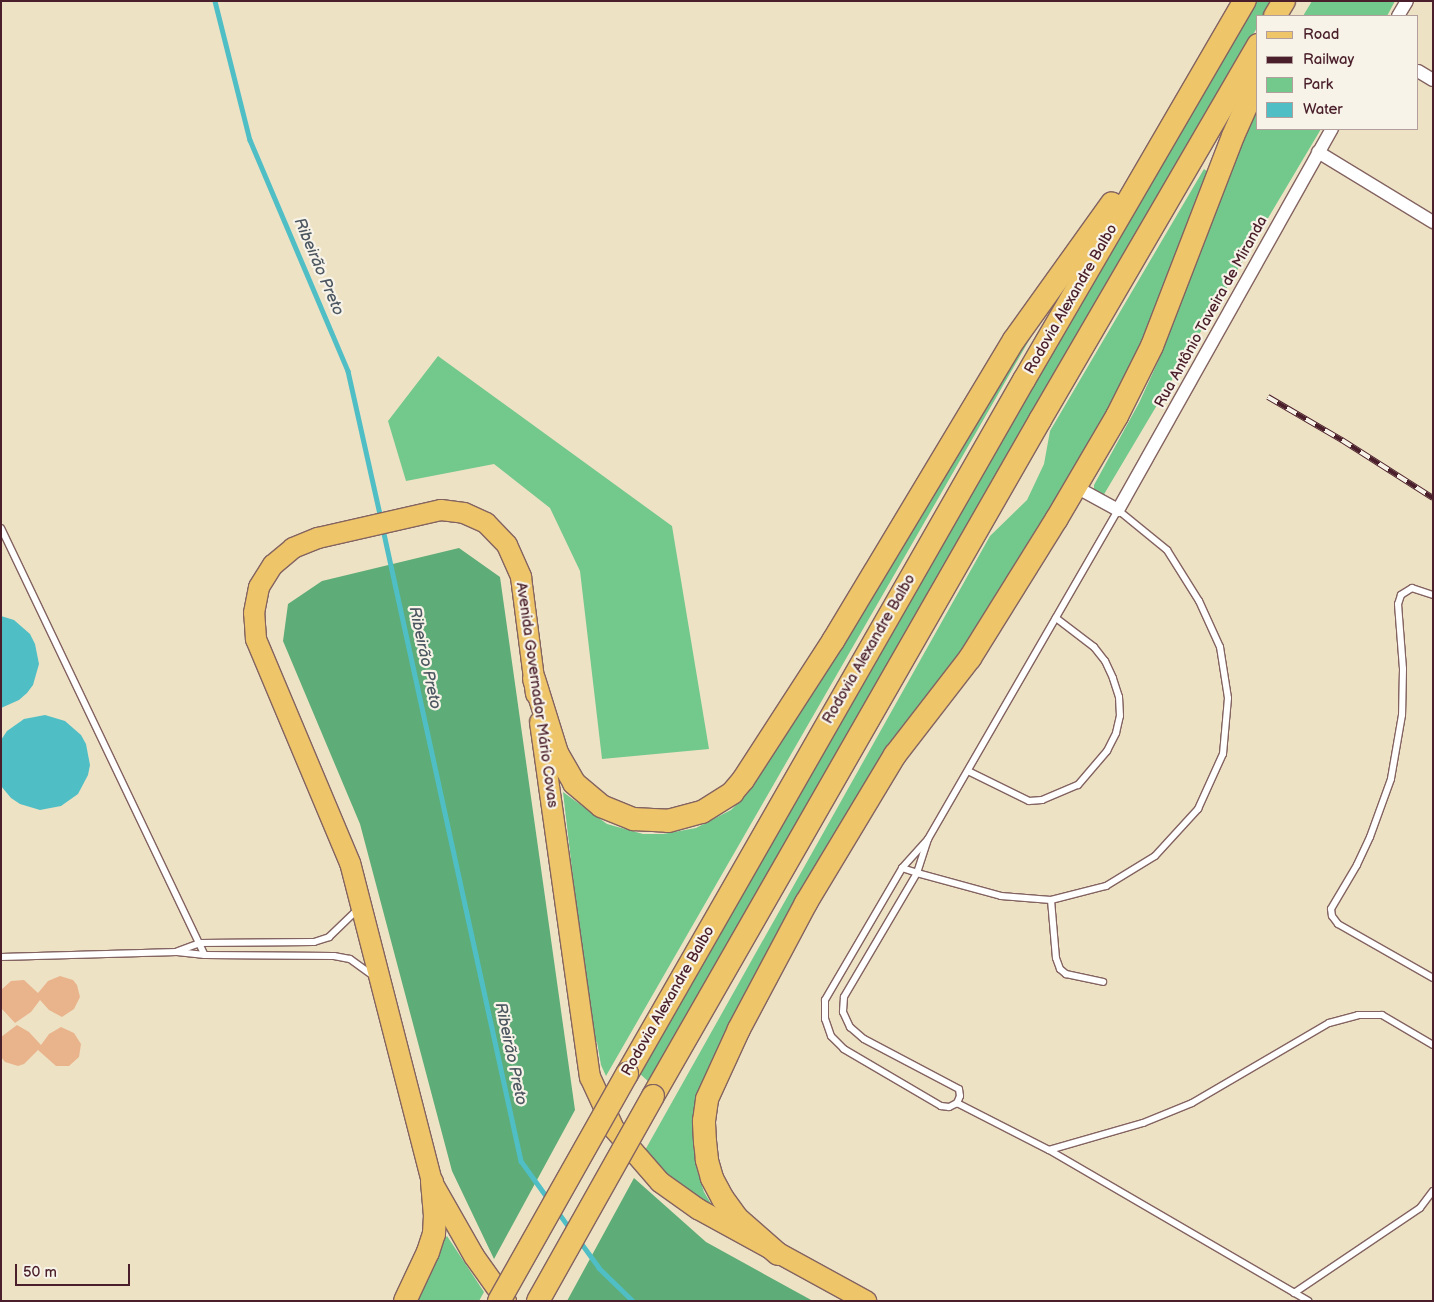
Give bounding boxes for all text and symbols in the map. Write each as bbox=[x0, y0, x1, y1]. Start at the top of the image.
legend bbox=[1256, 15, 1419, 130]
text: Road bbox=[1303, 25, 1339, 44]
text: Railway bbox=[1303, 50, 1354, 69]
text: Park bbox=[1303, 75, 1333, 94]
text: Water bbox=[1303, 100, 1343, 119]
street label: Rua Antônio Taveira de Miranda bbox=[1151, 213, 1271, 411]
water label: Ribeirão Preto bbox=[289, 215, 347, 319]
street label: Rodovia Alexandre Balbo bbox=[1021, 221, 1121, 377]
street label: Rodovia Alexandre Balbo bbox=[819, 571, 919, 727]
street label: Avenida Governador Mário Covas bbox=[512, 581, 562, 809]
water label: Ribeirão Preto bbox=[404, 605, 444, 711]
street label: Rodovia Alexandre Balbo bbox=[618, 923, 718, 1079]
water label: Ribeirão Preto bbox=[490, 1001, 530, 1107]
scale bar bbox=[18, 1254, 132, 1286]
text: 50 m bbox=[23, 1263, 57, 1282]

